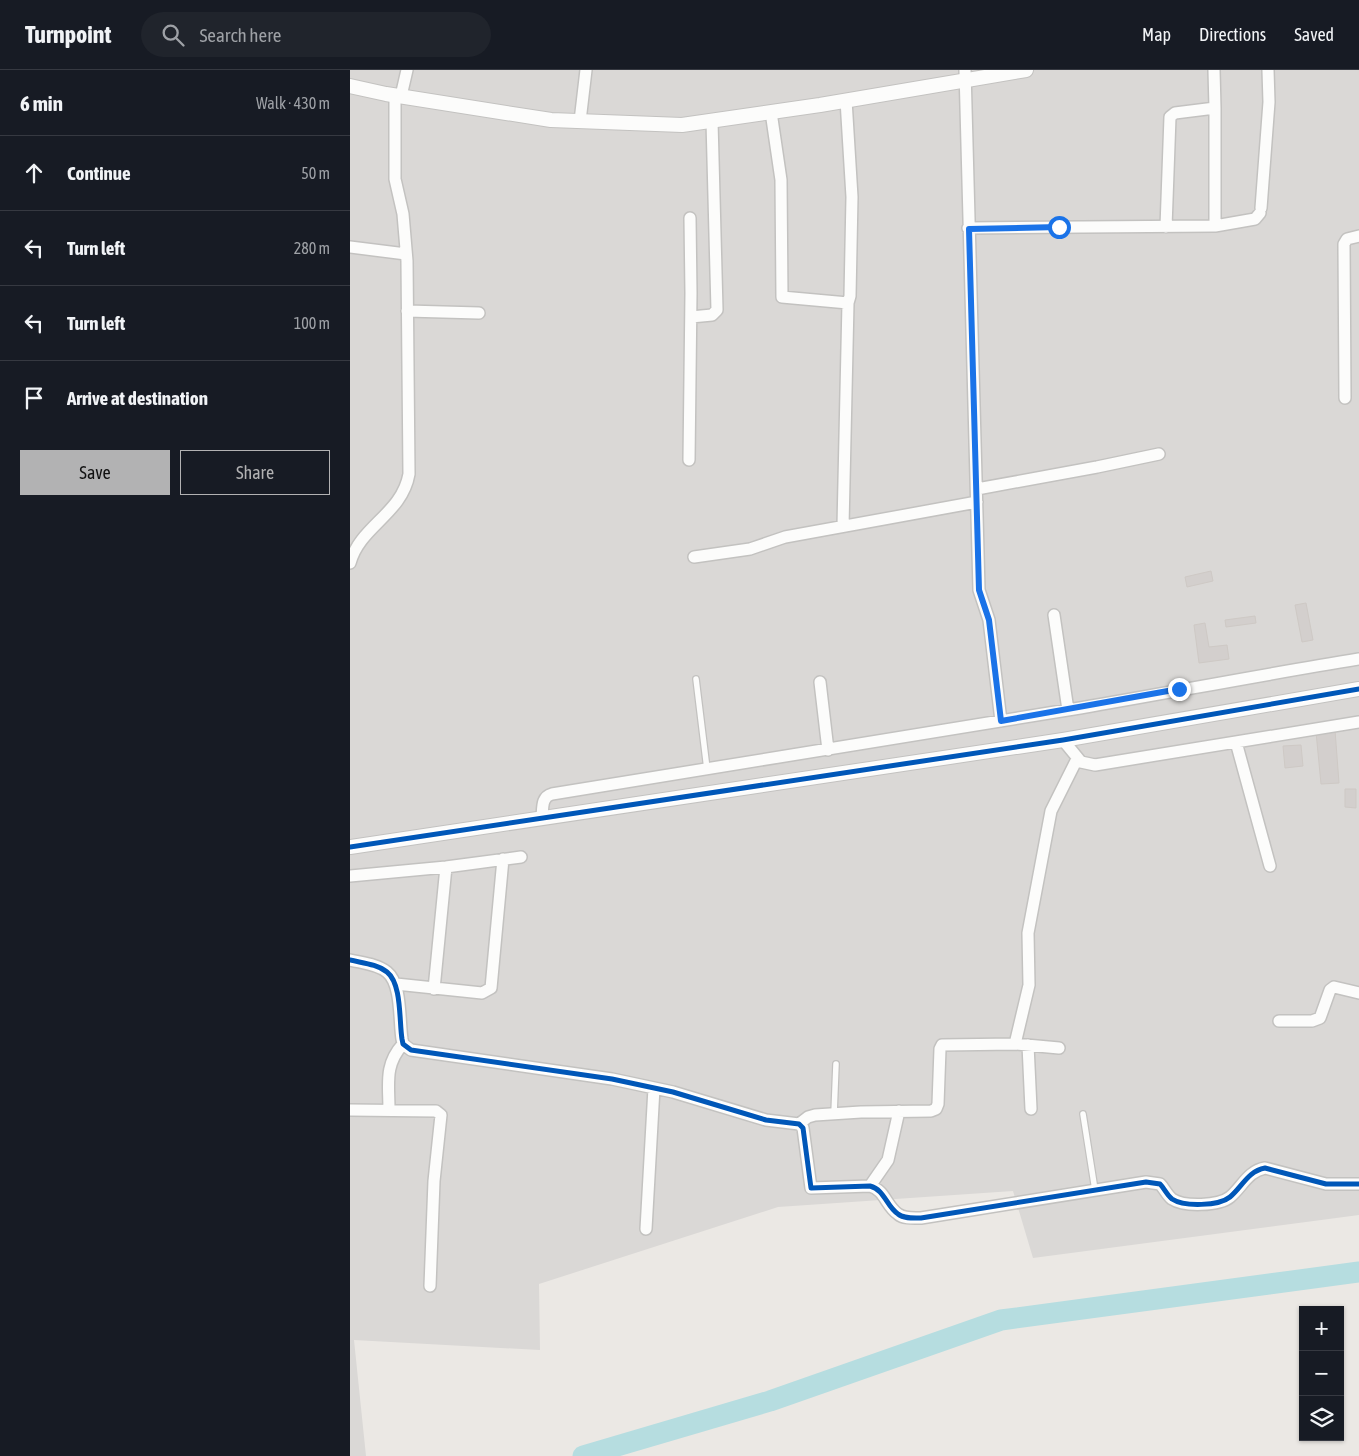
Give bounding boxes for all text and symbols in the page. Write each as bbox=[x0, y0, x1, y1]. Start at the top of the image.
search box bbox=[141, 12, 491, 57]
text: Turnpoint bbox=[25, 21, 111, 48]
icon: search bbox=[159, 21, 187, 49]
text: Search here bbox=[199, 24, 281, 46]
text: Map bbox=[1142, 24, 1171, 45]
text: Directions bbox=[1199, 24, 1266, 45]
text: Saved bbox=[1294, 24, 1334, 45]
text: 6 min bbox=[20, 91, 63, 115]
text: Walk · 430 m bbox=[256, 94, 330, 112]
icon: ahead bbox=[20, 159, 48, 187]
text: Continue bbox=[67, 162, 131, 184]
text: 50 m bbox=[301, 164, 330, 182]
route start bbox=[1048, 216, 1071, 239]
icon: left bbox=[20, 234, 48, 262]
text: Turn left bbox=[67, 237, 125, 259]
text: 280 m bbox=[294, 239, 330, 257]
icon: left bbox=[20, 309, 48, 337]
text: Turn left bbox=[67, 312, 125, 334]
text: 100 m bbox=[294, 314, 330, 332]
icon: arrive bbox=[20, 384, 48, 412]
text: Arrive at destination bbox=[67, 387, 208, 409]
button: Save bbox=[20, 450, 170, 495]
button: Share bbox=[180, 450, 330, 495]
route end bbox=[1168, 678, 1191, 701]
map controls bbox=[1299, 1306, 1344, 1441]
button: + bbox=[1299, 1306, 1344, 1351]
button: − bbox=[1299, 1351, 1344, 1396]
button: layers bbox=[1299, 1396, 1344, 1441]

